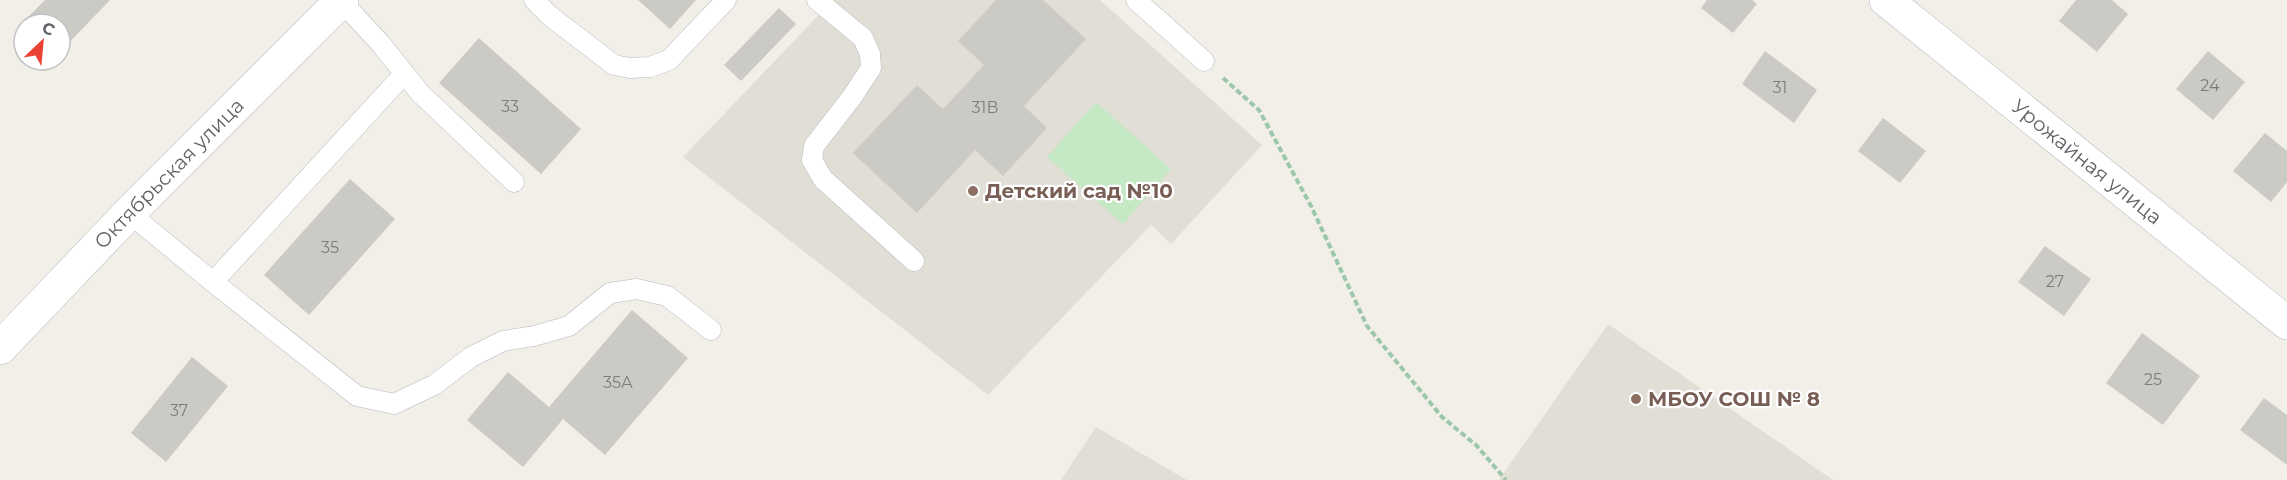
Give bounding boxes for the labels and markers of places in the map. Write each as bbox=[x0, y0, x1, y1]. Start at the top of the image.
place label: Детский сад №10 bbox=[985, 179, 1173, 203]
marker: Детский сад №10 bbox=[966, 184, 980, 198]
place label: МБОУ СОШ № 8 bbox=[1648, 387, 1820, 411]
marker: МБОУ СОШ № 8 bbox=[1629, 392, 1643, 406]

